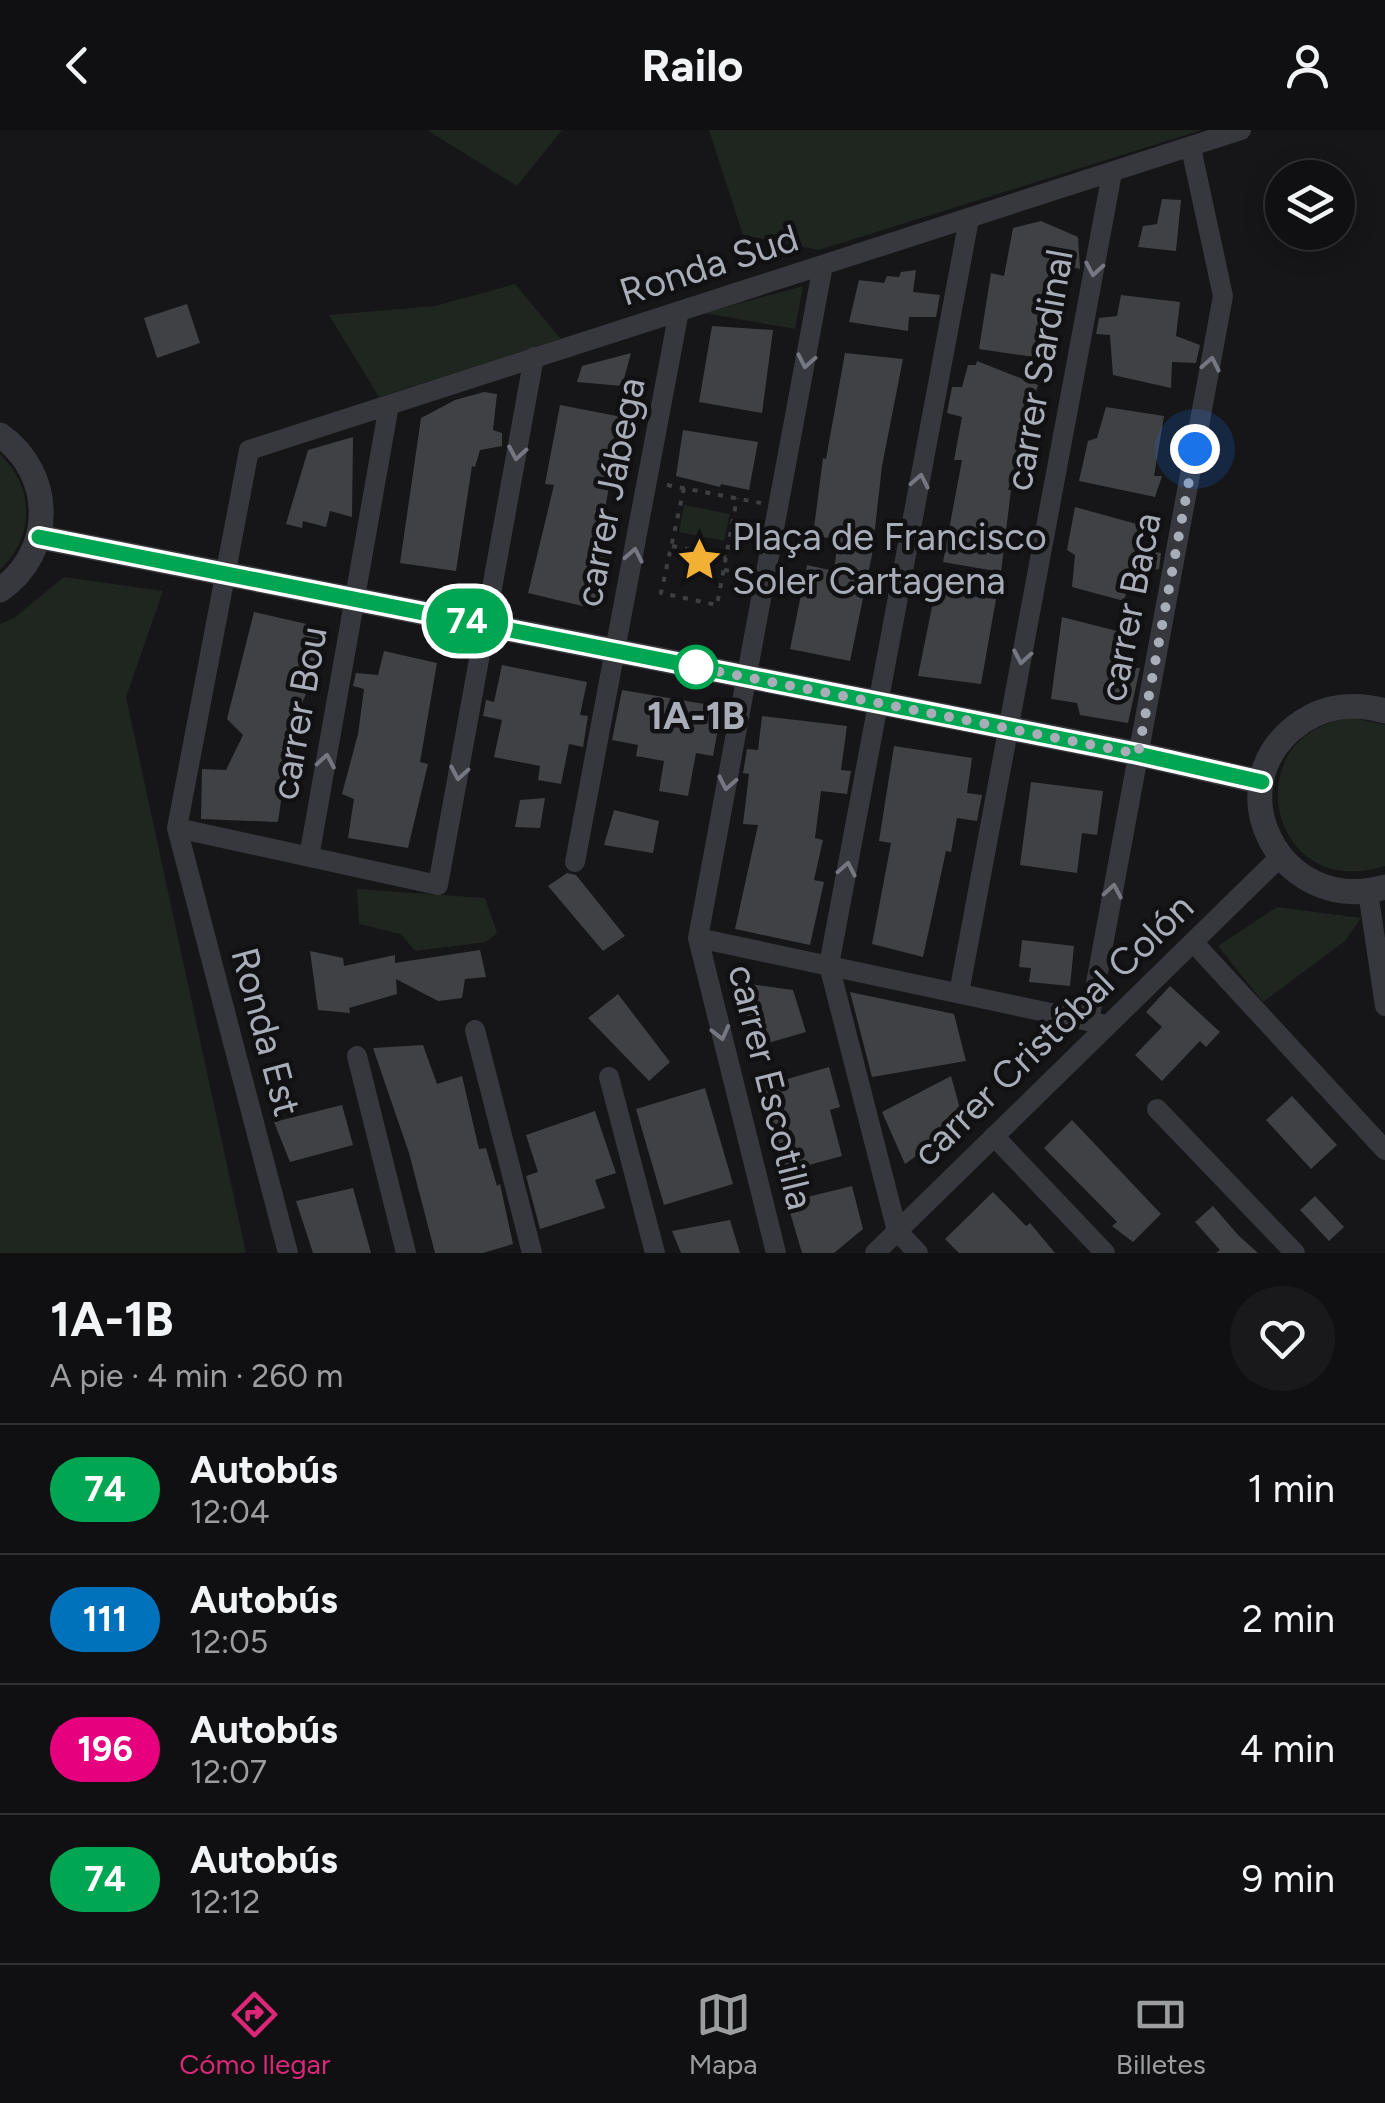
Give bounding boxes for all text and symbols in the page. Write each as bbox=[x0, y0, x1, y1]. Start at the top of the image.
icon: back bbox=[50, 38, 105, 93]
text: Railo bbox=[641, 38, 744, 92]
icon: person bbox=[1280, 38, 1335, 93]
map controls bbox=[1265, 160, 1355, 250]
button: layers bbox=[1265, 160, 1355, 250]
street label: Ronda Sud bbox=[614, 215, 804, 315]
street label: carrer Sardinal bbox=[995, 246, 1083, 494]
one-way arrow bbox=[1084, 261, 1105, 277]
one-way arrow bbox=[796, 352, 817, 369]
one-way arrow bbox=[1200, 356, 1221, 373]
street label: carrer Jábega bbox=[565, 374, 655, 610]
your location bbox=[1170, 424, 1220, 474]
one-way arrow bbox=[507, 445, 528, 462]
one-way arrow bbox=[908, 473, 929, 490]
street label: carrer Baca bbox=[1089, 509, 1171, 705]
place label: Plaça de Francisco Soler Cartagena bbox=[732, 514, 1047, 604]
place icon: Plaça de Francisco Soler Cartagena bbox=[675, 535, 723, 583]
one-way arrow bbox=[622, 547, 643, 564]
line badge: 74 bbox=[422, 588, 512, 654]
text: 74 bbox=[446, 600, 488, 642]
street label: carrer Bou bbox=[261, 623, 337, 803]
marker: 1A-1B bbox=[675, 646, 717, 688]
one-way arrow bbox=[1012, 649, 1033, 665]
place label: 1A-1B bbox=[647, 693, 745, 739]
one-way arrow bbox=[315, 752, 336, 769]
one-way arrow bbox=[449, 764, 470, 781]
one-way arrow bbox=[717, 775, 738, 792]
one-way arrow bbox=[836, 861, 857, 878]
one-way arrow bbox=[1102, 882, 1123, 899]
street label: carrer Cristóbal Colón bbox=[903, 884, 1203, 1176]
street label: Ronda Est bbox=[221, 943, 311, 1121]
street label: carrer Escotilla bbox=[718, 960, 824, 1214]
one-way arrow bbox=[710, 1023, 731, 1041]
button: heart bbox=[1230, 1286, 1335, 1391]
text: 1A-1B bbox=[50, 1290, 174, 1348]
text: A pie · 4 min · 260 m bbox=[50, 1357, 343, 1395]
text: Autobús bbox=[190, 1447, 338, 1493]
text: 1 min bbox=[1248, 1466, 1335, 1512]
text: 74 bbox=[84, 1468, 126, 1510]
text: 12:04 bbox=[190, 1493, 270, 1531]
text: Autobús bbox=[190, 1577, 338, 1623]
text: 2 min bbox=[1242, 1596, 1335, 1642]
text: 111 bbox=[83, 1598, 127, 1640]
text: 12:05 bbox=[190, 1623, 268, 1661]
text: Autobús bbox=[190, 1707, 338, 1753]
text: 4 min bbox=[1240, 1726, 1335, 1772]
text: 196 bbox=[77, 1728, 133, 1770]
text: 12:07 bbox=[190, 1753, 267, 1791]
text: Autobús bbox=[190, 1837, 338, 1883]
text: 9 min bbox=[1242, 1856, 1335, 1902]
text: 74 bbox=[84, 1858, 126, 1900]
text: 12:12 bbox=[190, 1883, 260, 1921]
tab: Cómo llegar bbox=[179, 1987, 330, 2081]
tab: Mapa bbox=[689, 1987, 757, 2081]
tab: Billetes bbox=[1116, 1987, 1206, 2081]

